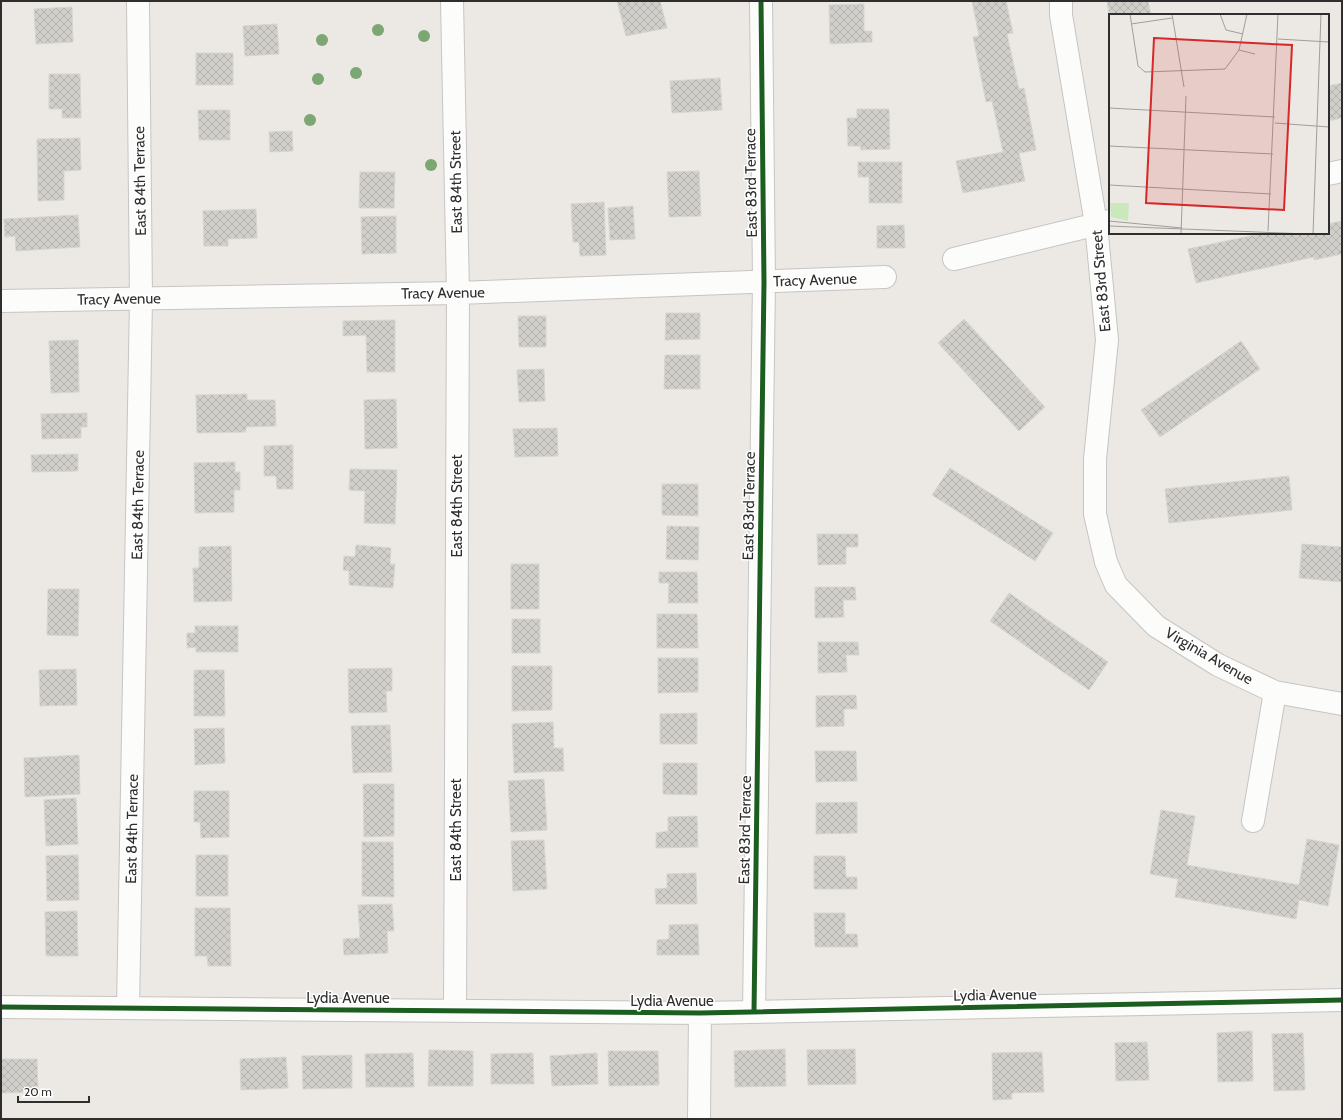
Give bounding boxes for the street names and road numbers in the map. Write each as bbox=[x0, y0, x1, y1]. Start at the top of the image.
street label: East 84th Terrace bbox=[130, 126, 150, 236]
street label: East 83rd Terrace bbox=[741, 128, 761, 238]
street label: East 84th Street bbox=[446, 130, 466, 234]
street label: East 83rd Street bbox=[1088, 229, 1114, 333]
street label: Tracy Avenue bbox=[773, 270, 858, 290]
street label: Tracy Avenue bbox=[401, 283, 485, 303]
street label: Tracy Avenue bbox=[77, 289, 161, 309]
street label: East 84th Terrace bbox=[128, 450, 148, 560]
street label: East 83rd Terrace bbox=[739, 451, 759, 561]
street label: East 84th Street bbox=[448, 454, 466, 558]
street label: Virginia Avenue bbox=[1162, 624, 1256, 689]
street label: East 84th Terrace bbox=[122, 774, 142, 884]
street label: East 83rd Terrace bbox=[735, 775, 755, 885]
street label: East 84th Street bbox=[447, 778, 465, 882]
street label: Lydia Avenue bbox=[953, 985, 1037, 1005]
street label: Lydia Avenue bbox=[306, 989, 390, 1007]
street label: Lydia Avenue bbox=[630, 992, 714, 1010]

